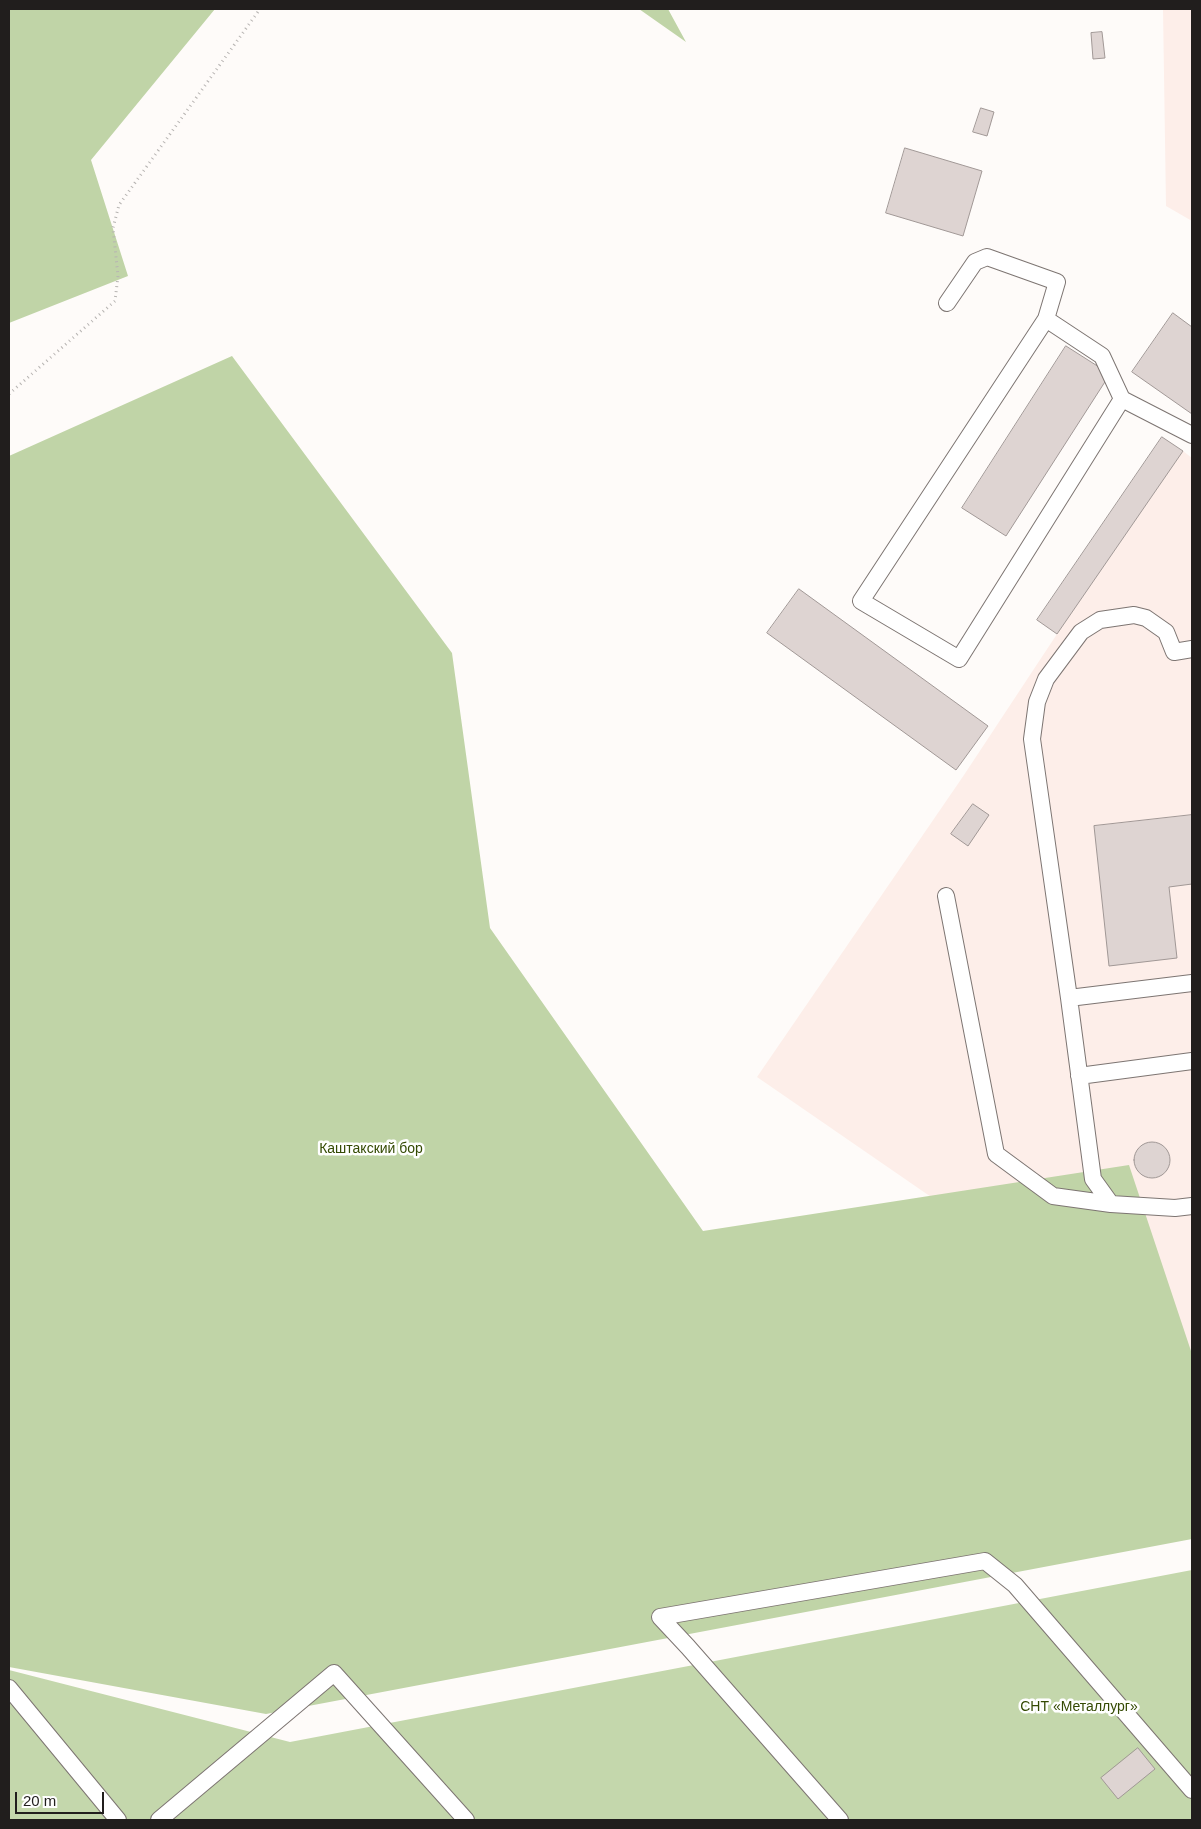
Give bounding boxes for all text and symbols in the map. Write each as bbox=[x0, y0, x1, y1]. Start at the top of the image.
park label: Каштакский бор bbox=[319, 1141, 423, 1157]
park label: СНТ «Металлург» bbox=[1020, 1699, 1138, 1715]
scale bar bbox=[18, 1782, 106, 1814]
text: 20 m bbox=[23, 1792, 56, 1809]

